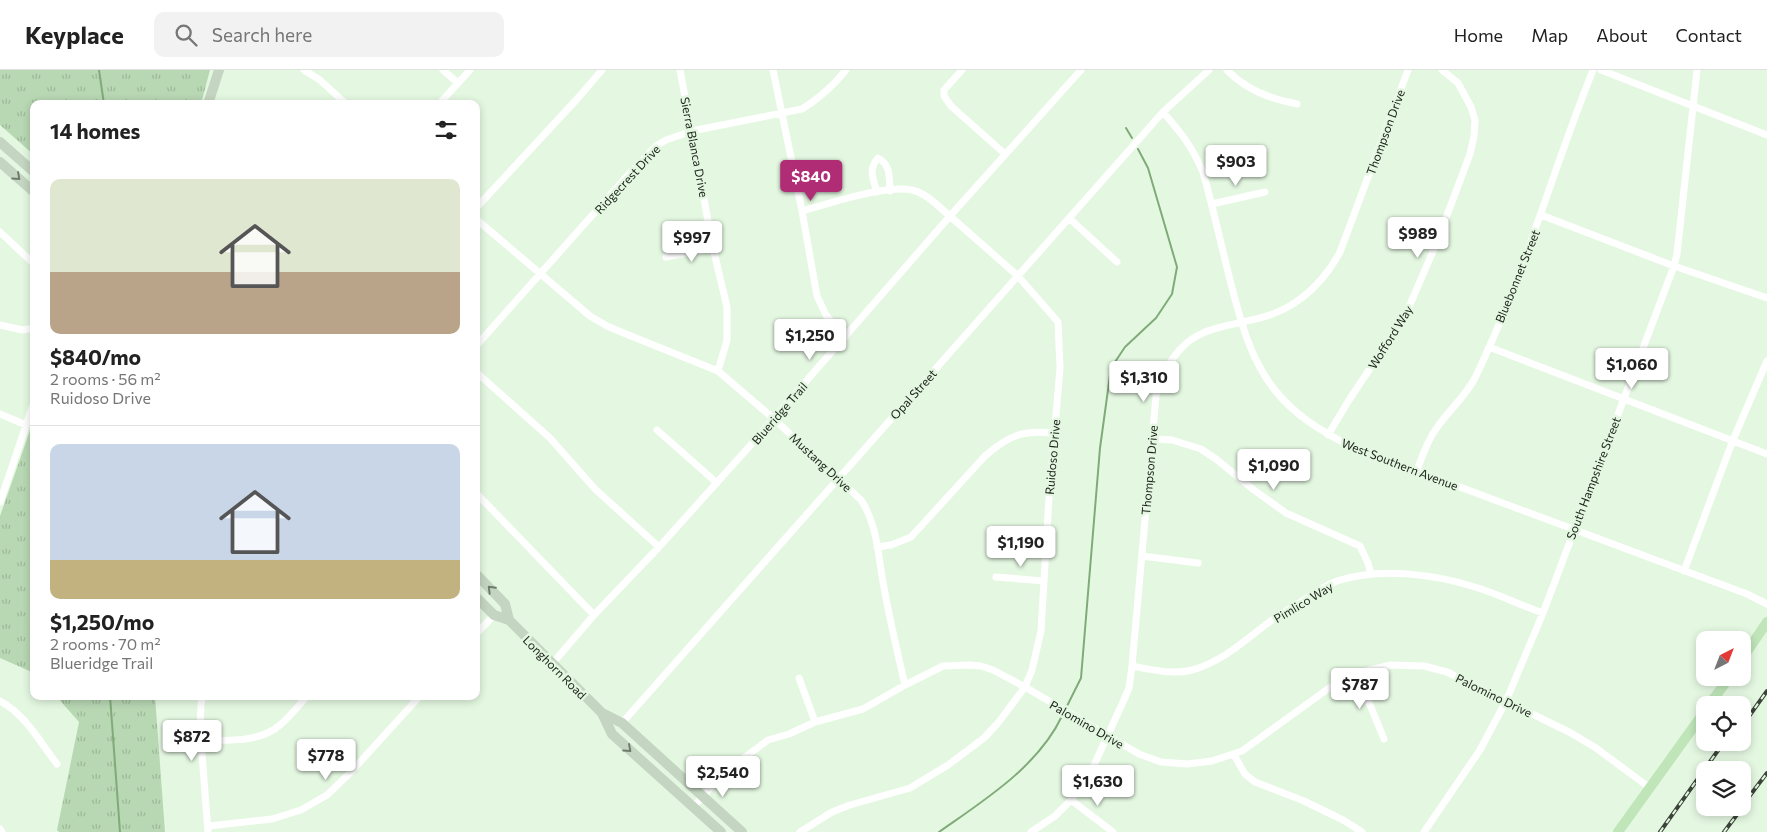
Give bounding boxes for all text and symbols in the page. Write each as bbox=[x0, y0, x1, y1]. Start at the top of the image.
search box bbox=[154, 12, 504, 57]
text: Keyplace bbox=[25, 20, 124, 49]
icon: search bbox=[172, 21, 200, 49]
text: Search here bbox=[212, 23, 312, 46]
text: Home bbox=[1454, 24, 1503, 46]
text: Map bbox=[1531, 24, 1568, 46]
text: About bbox=[1596, 24, 1648, 46]
text: Contact bbox=[1676, 24, 1742, 46]
street label: Thompson Drive bbox=[1363, 87, 1407, 177]
street label: Sierra Blanca Drive bbox=[678, 96, 712, 198]
icon: filters bbox=[432, 116, 460, 144]
text: 14 homes bbox=[50, 118, 140, 143]
street label: Ridgecrest Drive bbox=[591, 142, 663, 216]
pin: $903 bbox=[1206, 144, 1266, 187]
text: $903 bbox=[1217, 151, 1255, 170]
pin: $840 bbox=[781, 160, 841, 202]
text: $840 bbox=[791, 166, 831, 185]
one-way arrow bbox=[11, 171, 20, 180]
icon: home bbox=[210, 211, 300, 301]
pin: $989 bbox=[1388, 216, 1448, 259]
pin: $997 bbox=[662, 220, 722, 263]
text: $989 bbox=[1399, 223, 1437, 242]
text: $997 bbox=[673, 227, 711, 246]
street label: Bluebonnet Street bbox=[1492, 227, 1542, 325]
street label: Wofford Way bbox=[1365, 303, 1415, 371]
pin: $1,250 bbox=[769, 318, 851, 361]
text: $1,250 bbox=[785, 325, 835, 344]
text: $840/mo bbox=[50, 344, 141, 369]
pin: $1,060 bbox=[1591, 348, 1673, 390]
text: $1,060 bbox=[1606, 354, 1658, 373]
pin: $1,310 bbox=[1103, 360, 1185, 403]
street label: Opal Street bbox=[887, 366, 939, 422]
text: $1,310 bbox=[1120, 367, 1168, 386]
text: 2 rooms · 56 m² bbox=[50, 369, 161, 388]
street label: Blueridge Trail bbox=[748, 379, 810, 447]
text: Ruidoso Drive bbox=[50, 388, 151, 407]
street label: South Hampshire Street bbox=[1563, 415, 1623, 541]
street label: Ruidoso Drive bbox=[1042, 419, 1062, 495]
street label: Thompson Drive bbox=[1138, 425, 1160, 515]
street label: Mustang Drive bbox=[787, 430, 855, 494]
street label: West Southern Avenue bbox=[1340, 435, 1460, 493]
pin: $1,090 bbox=[1233, 448, 1315, 491]
text: $1,090 bbox=[1248, 455, 1300, 474]
icon: home bbox=[210, 477, 300, 567]
pin: $1,190 bbox=[980, 526, 1062, 568]
text: $1,190 bbox=[998, 532, 1045, 551]
street label: Pimlico Way bbox=[1271, 579, 1335, 625]
one-way arrow bbox=[488, 586, 497, 595]
text: $1,250/mo bbox=[50, 609, 154, 634]
north arrow bbox=[1696, 631, 1751, 686]
map controls bbox=[1696, 631, 1751, 816]
street label: Longhorn Road bbox=[521, 633, 590, 702]
text: 2 rooms · 70 m² bbox=[50, 634, 161, 653]
text: Blueridge Trail bbox=[50, 653, 153, 672]
pin: $787 bbox=[1330, 668, 1390, 710]
street label: Palomino Drive bbox=[1454, 671, 1534, 719]
text: $787 bbox=[1342, 674, 1378, 693]
button: locate bbox=[1696, 696, 1751, 751]
street label: Palomino Drive bbox=[1048, 697, 1126, 751]
pin: $872 bbox=[162, 720, 222, 762]
text: $872 bbox=[174, 726, 210, 745]
pin: $778 bbox=[296, 738, 356, 781]
one-way arrow bbox=[623, 743, 632, 752]
text: $778 bbox=[308, 745, 344, 764]
pin: $2,540 bbox=[682, 756, 764, 798]
button: layers bbox=[1696, 761, 1751, 816]
text: $2,540 bbox=[697, 762, 749, 781]
pin: $1,630 bbox=[1057, 764, 1139, 807]
text: $1,630 bbox=[1073, 771, 1123, 790]

